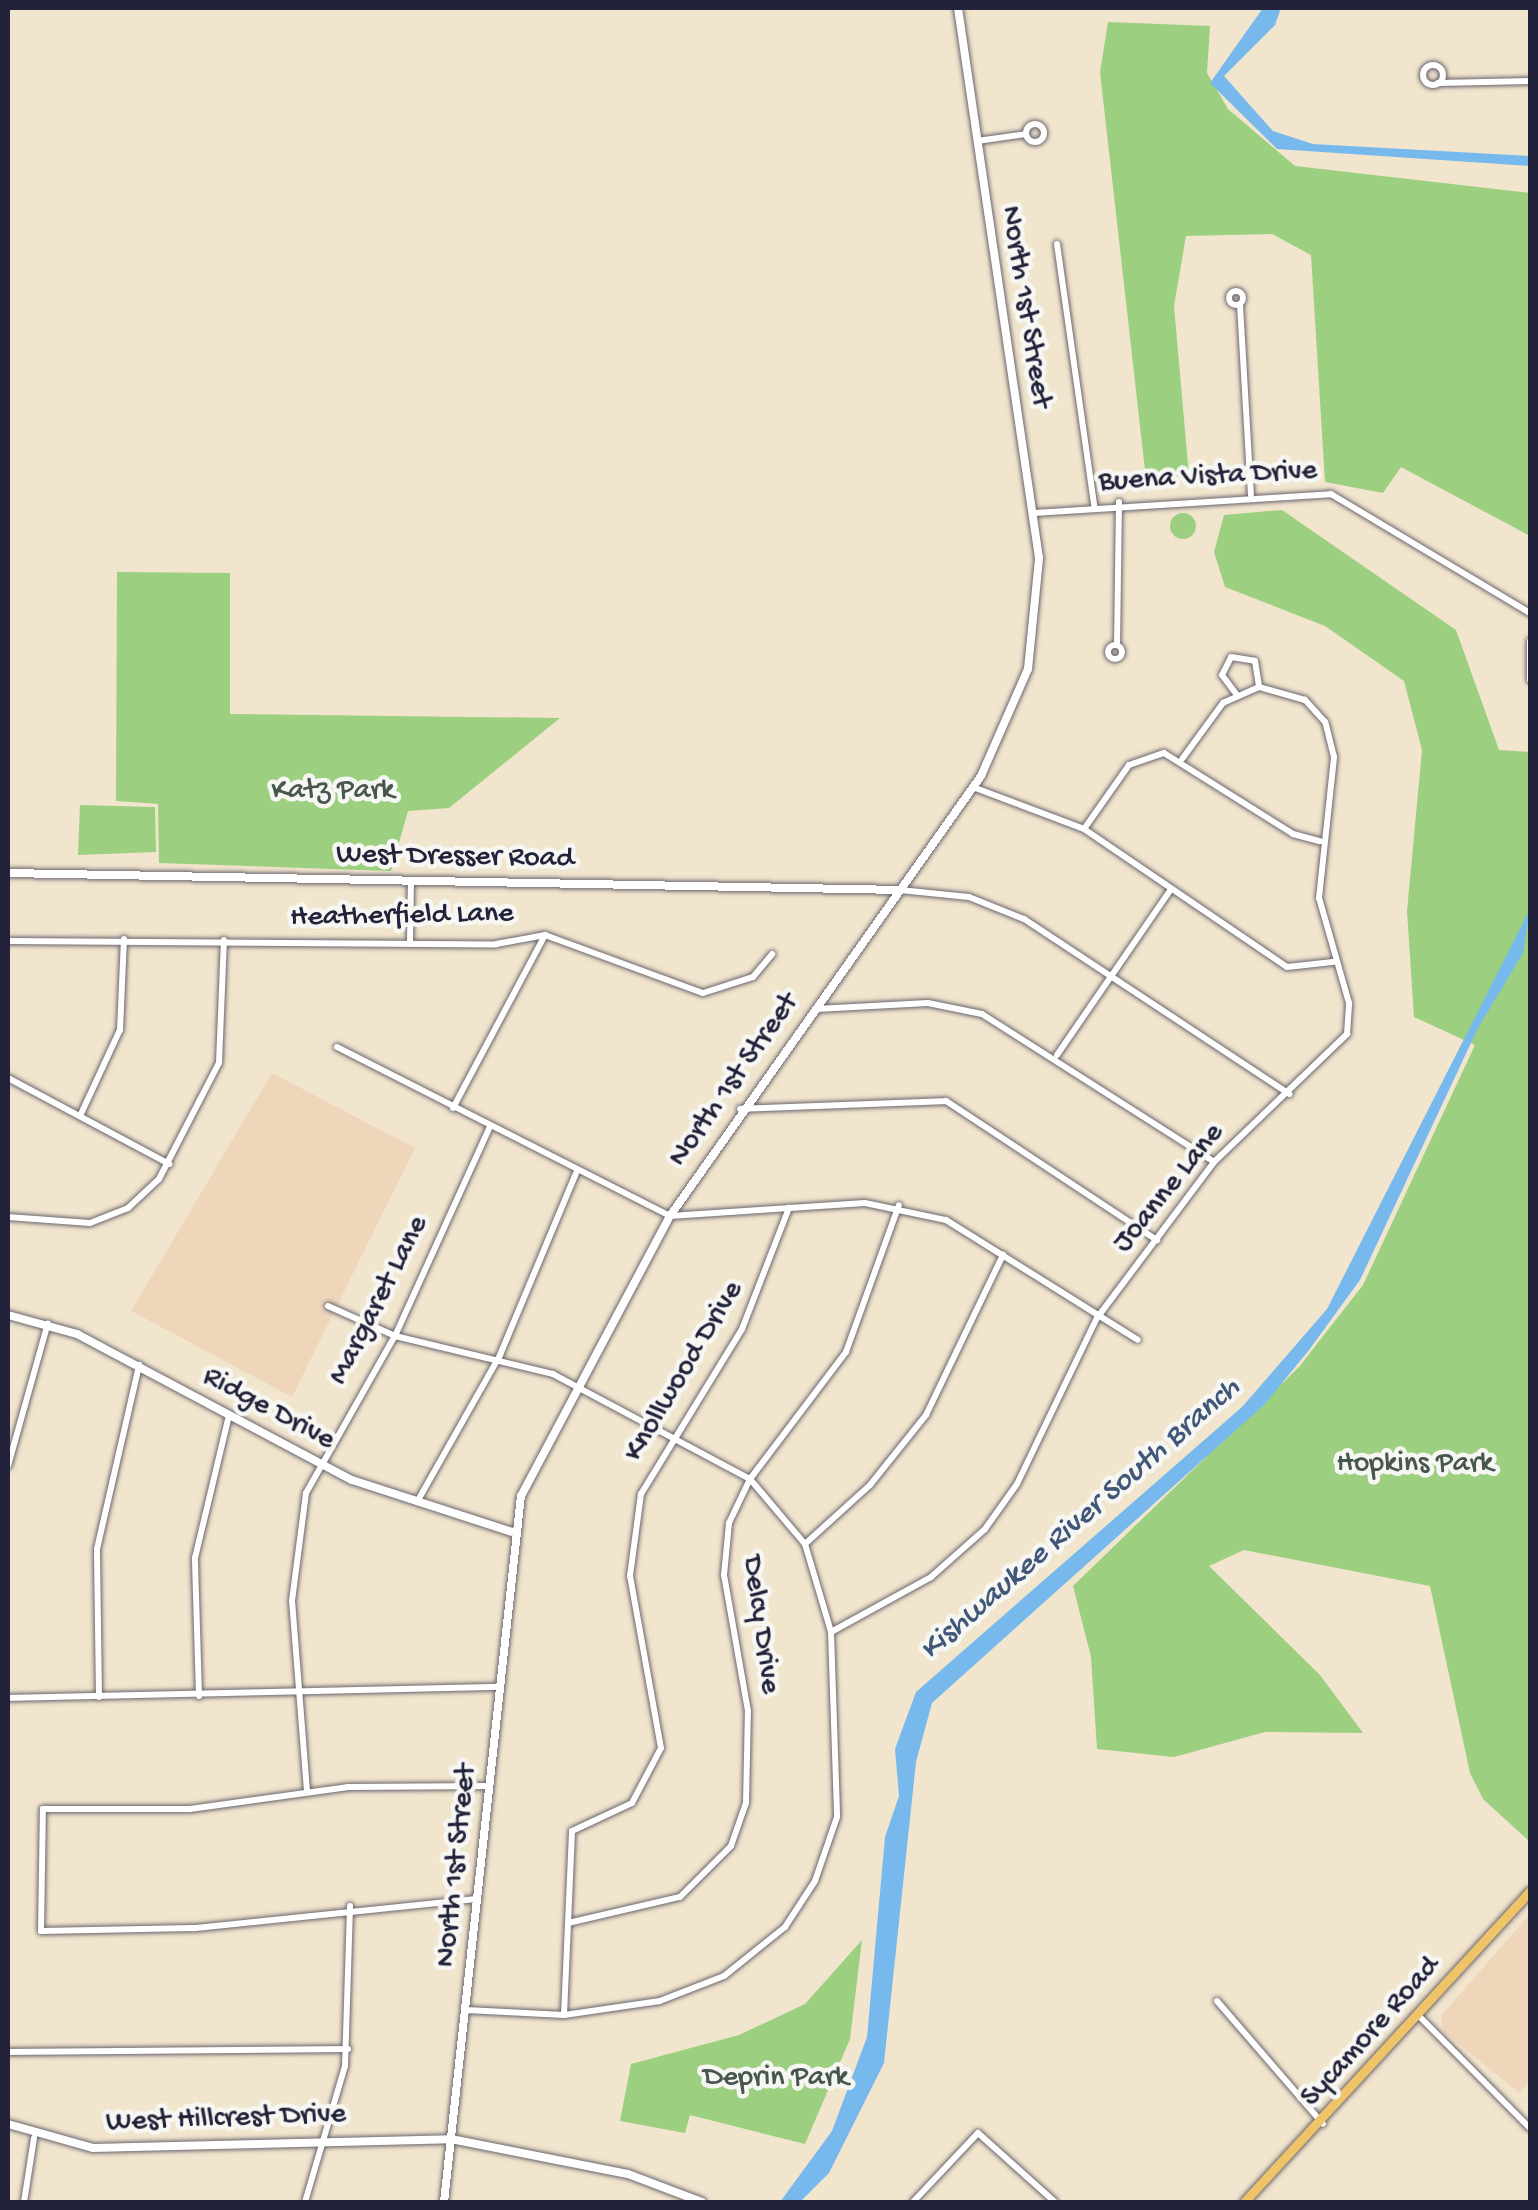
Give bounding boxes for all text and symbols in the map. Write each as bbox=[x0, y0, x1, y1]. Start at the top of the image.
street label: North 1st Street bbox=[990, 204, 1058, 410]
street label: Buena Vista Drive bbox=[1098, 454, 1318, 502]
park label: Katz Park bbox=[272, 774, 394, 810]
street label: West Dresser Road bbox=[336, 838, 574, 878]
street label: Heatherfield Lane bbox=[290, 897, 514, 937]
street label: North 1st Street bbox=[662, 987, 808, 1175]
street label: Joanne Lane bbox=[1107, 1117, 1233, 1261]
street label: Margaret Lane bbox=[322, 1211, 438, 1391]
street label: Knollwood Drive bbox=[617, 1275, 753, 1469]
street label: Ridge Drive bbox=[196, 1360, 340, 1460]
water label: Kishwaukee River South Branch bbox=[913, 1370, 1249, 1670]
park label: Hopkins Park bbox=[1337, 1447, 1493, 1483]
street label: Delcy Drive bbox=[731, 1554, 787, 1696]
street label: North 1st Street bbox=[429, 1763, 487, 1969]
street label: Sycamore Road bbox=[1295, 1950, 1449, 2116]
park label: Deprin Park bbox=[703, 2061, 849, 2097]
street label: West Hillcrest Drive bbox=[105, 2098, 347, 2142]

